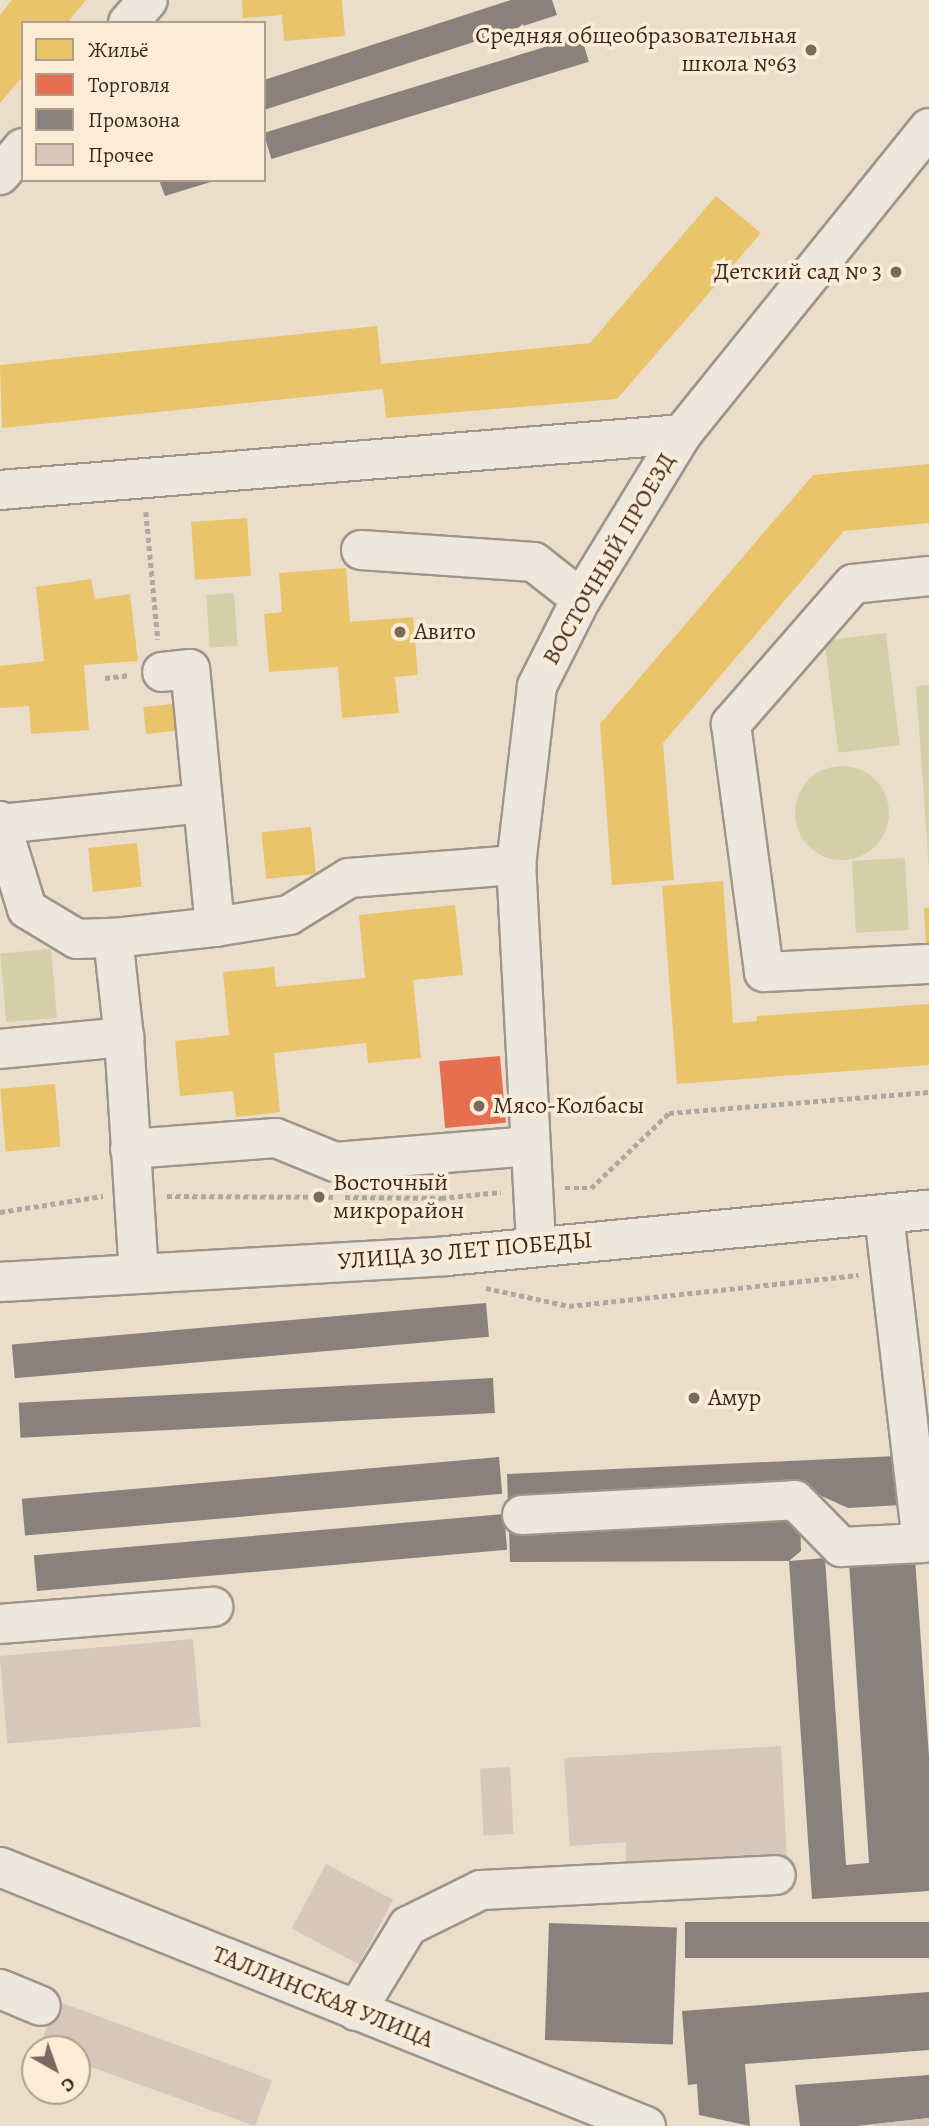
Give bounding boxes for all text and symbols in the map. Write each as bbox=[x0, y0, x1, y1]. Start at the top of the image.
legend bbox=[21, 21, 266, 182]
place label: Средняя общеобразовательная школа №63 bbox=[475, 22, 797, 78]
text: Жильё bbox=[88, 36, 149, 64]
marker: Средняя общеобразовательная школа №63 bbox=[803, 42, 819, 58]
text: Торговля bbox=[88, 71, 170, 99]
text: Промзона bbox=[88, 106, 180, 134]
text: Прочее bbox=[88, 141, 154, 169]
place label: Детский сад № 3 bbox=[714, 258, 882, 286]
marker: Детский сад № 3 bbox=[888, 264, 904, 280]
street label: ВОСТОЧНЫЙ ПРОЕЗД bbox=[537, 448, 681, 670]
place label: Авито bbox=[414, 618, 476, 646]
marker: Авито bbox=[392, 624, 408, 640]
place label: Мясо-Колбасы bbox=[493, 1092, 644, 1120]
marker: Мясо-Колбасы bbox=[471, 1098, 487, 1114]
place label: Восточный микрорайон bbox=[333, 1169, 464, 1225]
marker: Восточный микрорайон bbox=[311, 1189, 327, 1205]
street label: УЛИЦА 30 ЛЕТ ПОБЕДЫ bbox=[337, 1226, 593, 1276]
place label: Амур bbox=[708, 1384, 761, 1412]
marker: Амур bbox=[686, 1390, 702, 1406]
street label: ТАЛЛИНСКАЯ УЛИЦА bbox=[208, 1940, 438, 2054]
north arrow bbox=[21, 2035, 91, 2105]
text: С bbox=[55, 2071, 81, 2098]

